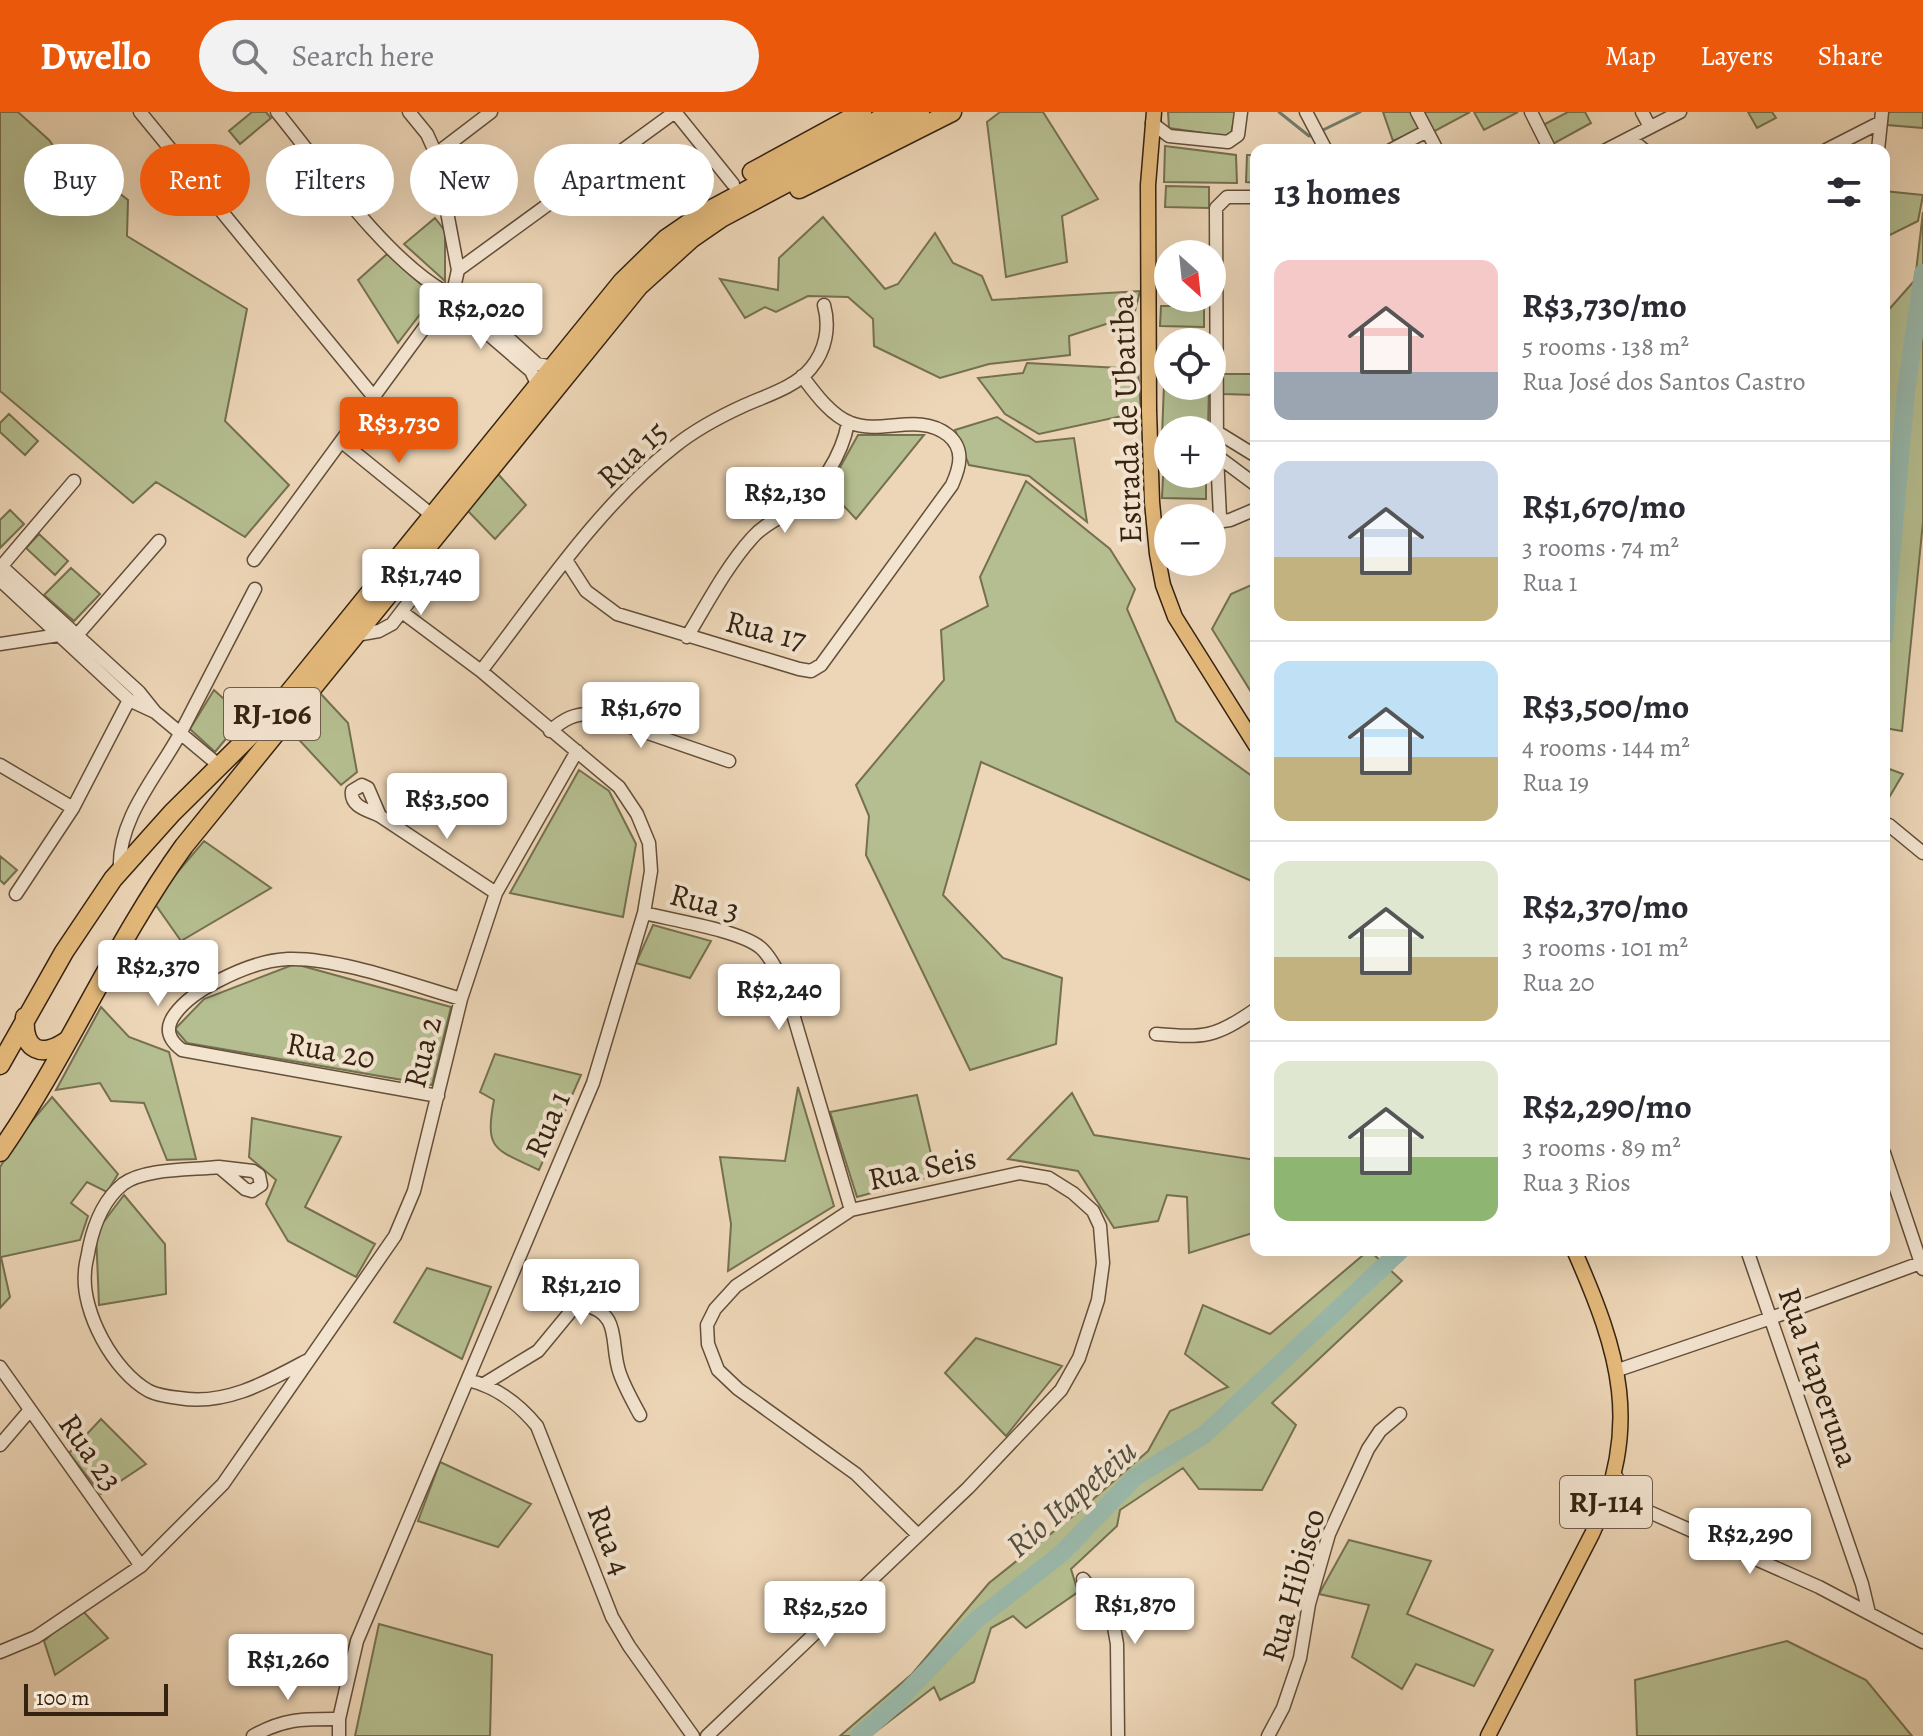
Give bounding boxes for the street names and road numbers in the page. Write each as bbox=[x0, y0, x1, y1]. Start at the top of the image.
street label: Estrada de Ubatiba bbox=[1100, 294, 1152, 544]
street label: Rua 15 bbox=[587, 410, 677, 498]
street label: Rua 17 bbox=[721, 599, 811, 661]
road number: RJ-106 bbox=[224, 688, 320, 740]
street label: Rua 3 bbox=[665, 872, 745, 932]
street label: Rua 2 bbox=[392, 1012, 452, 1092]
street label: Rua 20 bbox=[283, 1021, 379, 1079]
street label: Rua 1 bbox=[513, 1084, 581, 1164]
street label: Rua Seis bbox=[864, 1135, 980, 1201]
street label: Rua Itaperuna bbox=[1768, 1281, 1870, 1473]
street label: Rua 23 bbox=[48, 1404, 134, 1500]
road number: RJ-114 bbox=[1560, 1476, 1652, 1528]
street label: Rua 4 bbox=[577, 1499, 643, 1581]
street label: Rua Hibisco bbox=[1250, 1503, 1336, 1667]

